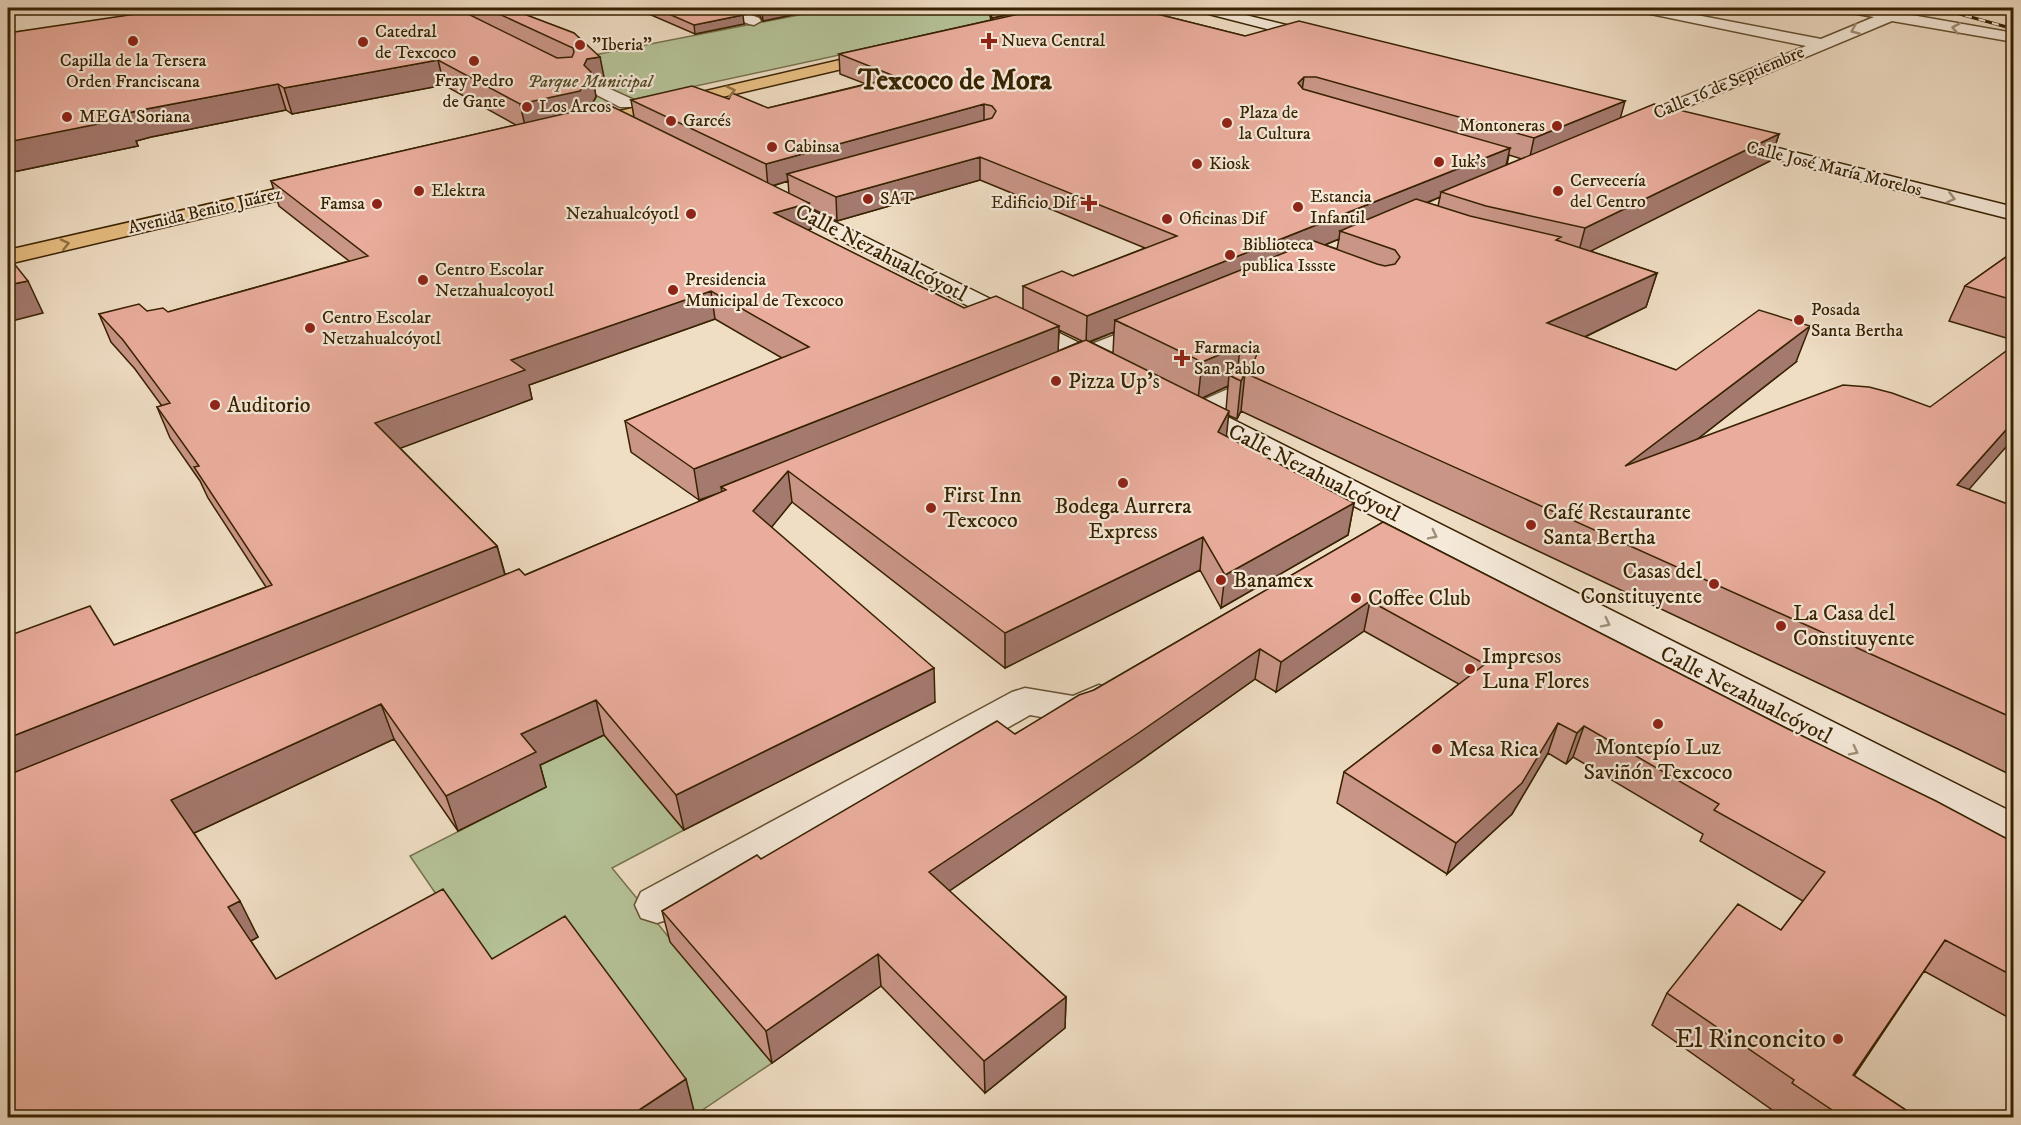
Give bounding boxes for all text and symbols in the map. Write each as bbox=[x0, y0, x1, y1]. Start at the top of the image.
place label: Catedral de Texcoco bbox=[375, 21, 457, 64]
one-way arrow bbox=[1951, 22, 1961, 35]
one-way arrow bbox=[1850, 23, 1861, 35]
place label: Nueva Central bbox=[1001, 30, 1106, 52]
marker: Capilla de la Tersera Orden Franciscana bbox=[126, 34, 140, 48]
place label: "Iberia" bbox=[592, 34, 652, 56]
marker: Nueva Central bbox=[982, 34, 996, 48]
marker: Catedral de Texcoco bbox=[356, 35, 370, 49]
marker: "Iberia" bbox=[573, 38, 587, 52]
street label: Calle 16 de Septiembre bbox=[1650, 41, 1808, 125]
place label: Capilla de la Tersera Orden Franciscana bbox=[60, 50, 207, 93]
marker: Fray Pedro de Gante bbox=[467, 54, 481, 68]
district label: Texcoco de Mora bbox=[857, 63, 1053, 98]
place label: Fray Pedro de Gante bbox=[435, 70, 514, 113]
park label: Parque Municipal bbox=[528, 71, 655, 93]
one-way arrow bbox=[726, 85, 736, 98]
place label: Los Arcos bbox=[539, 96, 611, 118]
marker: Los Arcos bbox=[520, 100, 534, 114]
place label: Plaza de la Cultura bbox=[1239, 102, 1311, 145]
place label: MEGA Soriana bbox=[79, 106, 191, 128]
marker: MEGA Soriana bbox=[60, 110, 74, 124]
place label: Garcés bbox=[683, 110, 731, 132]
marker: Garcés bbox=[664, 114, 678, 128]
place label: Montoneras bbox=[1459, 115, 1545, 137]
marker: Plaza de la Cultura bbox=[1220, 116, 1234, 130]
marker: Montoneras bbox=[1550, 119, 1564, 133]
place label: Cabinsa bbox=[784, 136, 840, 158]
street label: Calle José María Morelos bbox=[1744, 136, 1924, 202]
marker: Cabinsa bbox=[765, 140, 779, 154]
place label: Iuk's bbox=[1451, 151, 1486, 173]
place label: Kiosk bbox=[1209, 153, 1250, 175]
marker: Iuk's bbox=[1432, 155, 1446, 169]
marker: Kiosk bbox=[1190, 157, 1204, 171]
place label: Cervecería del Centro bbox=[1570, 170, 1646, 213]
place label: Elektra bbox=[431, 180, 486, 202]
street label: Avenida Benito Juárez bbox=[126, 183, 284, 239]
marker: Elektra bbox=[412, 184, 426, 198]
marker: Cervecería del Centro bbox=[1551, 184, 1565, 198]
place label: Estancia Infantil bbox=[1310, 186, 1372, 229]
place label: SAT bbox=[880, 188, 914, 210]
one-way arrow bbox=[1945, 191, 1955, 204]
marker: SAT bbox=[861, 192, 875, 206]
place label: Edificio Dif bbox=[991, 192, 1079, 214]
place label: Famsa bbox=[320, 193, 365, 215]
marker: Edificio Dif bbox=[1080, 194, 1098, 212]
marker: Famsa bbox=[370, 197, 384, 211]
street label: Calle Nezahualcóyotl bbox=[791, 198, 972, 308]
marker: Estancia Infantil bbox=[1291, 200, 1305, 214]
place label: Nezahualcóyotl bbox=[566, 203, 680, 225]
marker: Nezahualcóyotl bbox=[684, 207, 698, 221]
place label: Oficinas Dif bbox=[1179, 208, 1268, 230]
marker: Oficinas Dif bbox=[1160, 212, 1174, 226]
place label: Biblioteca publica Issste bbox=[1241, 234, 1336, 277]
one-way arrow bbox=[59, 238, 69, 251]
marker: Biblioteca publica Issste bbox=[1223, 248, 1237, 262]
place label: Centro Escolar Netzahualcoyotl bbox=[435, 259, 555, 302]
place label: Presidencia Municipal de Texcoco bbox=[685, 269, 844, 312]
marker: Centro Escolar Netzahualcoyotl bbox=[416, 273, 430, 287]
marker: Presidencia Municipal de Texcoco bbox=[666, 283, 680, 297]
place label: Posada Santa Bertha bbox=[1811, 299, 1903, 342]
place label: Centro Escolar Netzahualcóyotl bbox=[322, 307, 442, 350]
marker: Posada Santa Bertha bbox=[1792, 313, 1806, 327]
marker: Centro Escolar Netzahualcóyotl bbox=[303, 321, 317, 335]
place label: Farmacia San Pablo bbox=[1194, 337, 1265, 380]
marker: Farmacia San Pablo bbox=[1175, 351, 1189, 365]
place label: Pizza Up's bbox=[1068, 368, 1160, 395]
marker: Pizza Up's bbox=[1049, 374, 1063, 388]
place label: Auditorio bbox=[227, 392, 310, 419]
marker: Auditorio bbox=[208, 398, 222, 412]
street label: Calle Nezahualcóyotl bbox=[1224, 418, 1405, 528]
marker: Bodega Aurrera Express bbox=[1116, 476, 1130, 490]
place label: First Inn Texcoco bbox=[943, 482, 1022, 534]
place label: Bodega Aurrera Express bbox=[1054, 493, 1192, 545]
place label: Café Restaurante Santa Bertha bbox=[1543, 499, 1691, 551]
marker: First Inn Texcoco bbox=[924, 501, 938, 515]
marker: Café Restaurante Santa Bertha bbox=[1524, 518, 1538, 532]
one-way arrow bbox=[1426, 527, 1437, 539]
place label: Casas del Constituyente bbox=[1580, 558, 1702, 610]
place label: Banamex bbox=[1233, 567, 1314, 594]
marker: Banamex bbox=[1214, 573, 1228, 587]
marker: Casas del Constituyente bbox=[1707, 577, 1721, 591]
place label: Coffee Club bbox=[1368, 585, 1471, 612]
marker: Coffee Club bbox=[1349, 591, 1363, 605]
place label: La Casa del Constituyente bbox=[1793, 600, 1915, 652]
one-way arrow bbox=[1600, 616, 1611, 628]
marker: La Casa del Constituyente bbox=[1774, 619, 1788, 633]
street label: Calle Nezahualcóyotl bbox=[1656, 640, 1837, 750]
place label: Impresos Luna Flores bbox=[1482, 643, 1589, 695]
marker: Impresos Luna Flores bbox=[1463, 662, 1477, 676]
marker: Montepío Luz Saviñón Texcoco bbox=[1651, 717, 1665, 731]
place label: Montepío Luz Saviñón Texcoco bbox=[1583, 734, 1733, 786]
place label: Mesa Rica bbox=[1449, 736, 1539, 763]
marker: Mesa Rica bbox=[1430, 742, 1444, 756]
one-way arrow bbox=[1848, 744, 1859, 755]
place label: El Rinconcito bbox=[1675, 1022, 1826, 1056]
marker: El Rinconcito bbox=[1831, 1032, 1845, 1046]

